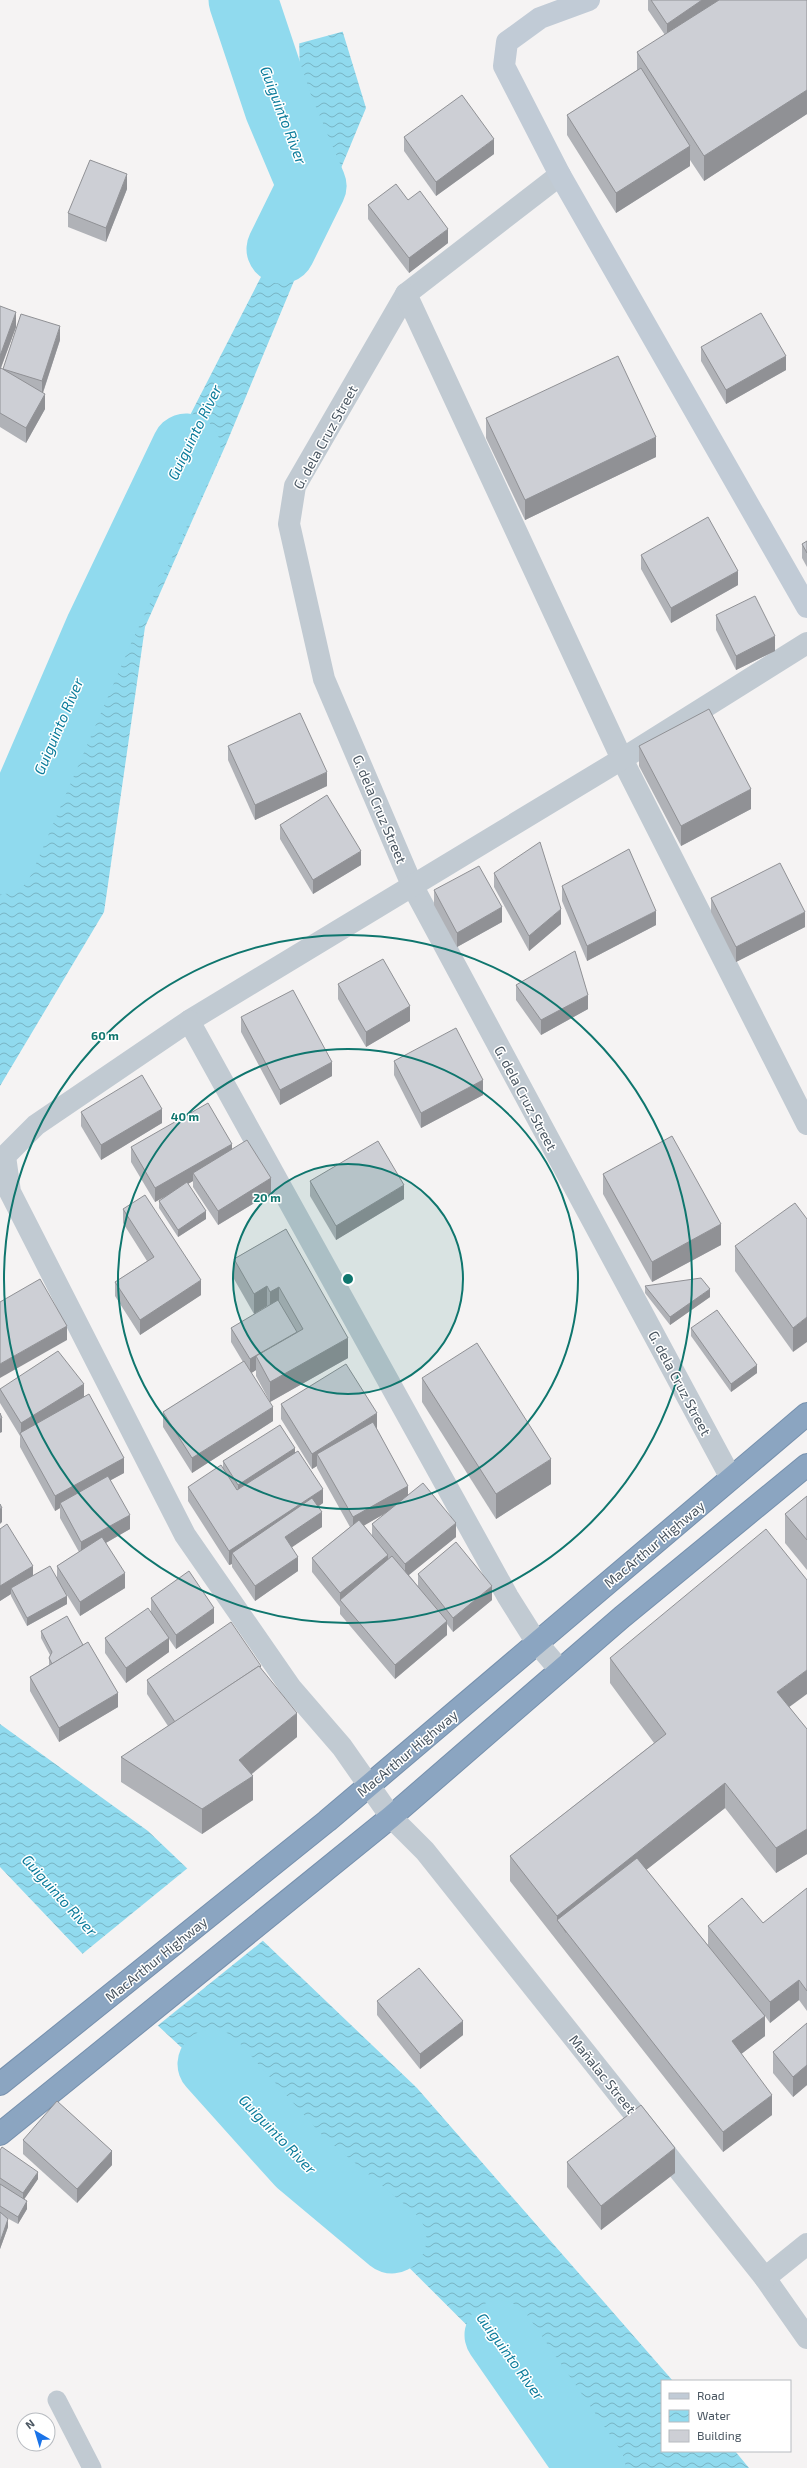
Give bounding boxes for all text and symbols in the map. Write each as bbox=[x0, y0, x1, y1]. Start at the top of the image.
water label: Guiguinto River bbox=[257, 63, 311, 167]
water label: Guiguinto River bbox=[163, 381, 225, 482]
street label: G. dela Cruz Street bbox=[289, 382, 361, 492]
water label: Guiguinto River bbox=[30, 674, 87, 777]
street label: G. dela Cruz Street bbox=[349, 752, 411, 866]
text: 60 m bbox=[91, 1028, 119, 1042]
street label: G. dela Cruz Street bbox=[491, 1043, 561, 1153]
text: 40 m bbox=[171, 1109, 199, 1123]
text: 20 m bbox=[253, 1190, 281, 1204]
centre of rings bbox=[341, 1272, 355, 1286]
street label: G. dela Cruz Street bbox=[645, 1328, 715, 1438]
street label: MacArthur Highway bbox=[600, 1496, 708, 1591]
street label: MacArthur Highway bbox=[353, 1705, 461, 1800]
water label: Guiguinto River bbox=[19, 1851, 102, 1940]
street label: MacArthur Highway bbox=[102, 1912, 211, 2005]
street label: Mañalac Street bbox=[566, 2031, 640, 2117]
water label: Guiguinto River bbox=[236, 2091, 321, 2178]
water label: Guiguinto River bbox=[473, 2309, 549, 2404]
legend bbox=[661, 2380, 791, 2452]
text: Road bbox=[697, 2388, 725, 2402]
text: Water bbox=[697, 2408, 731, 2422]
north arrow bbox=[16, 2412, 56, 2452]
text: N bbox=[22, 2416, 37, 2431]
text: Building bbox=[697, 2428, 742, 2442]

